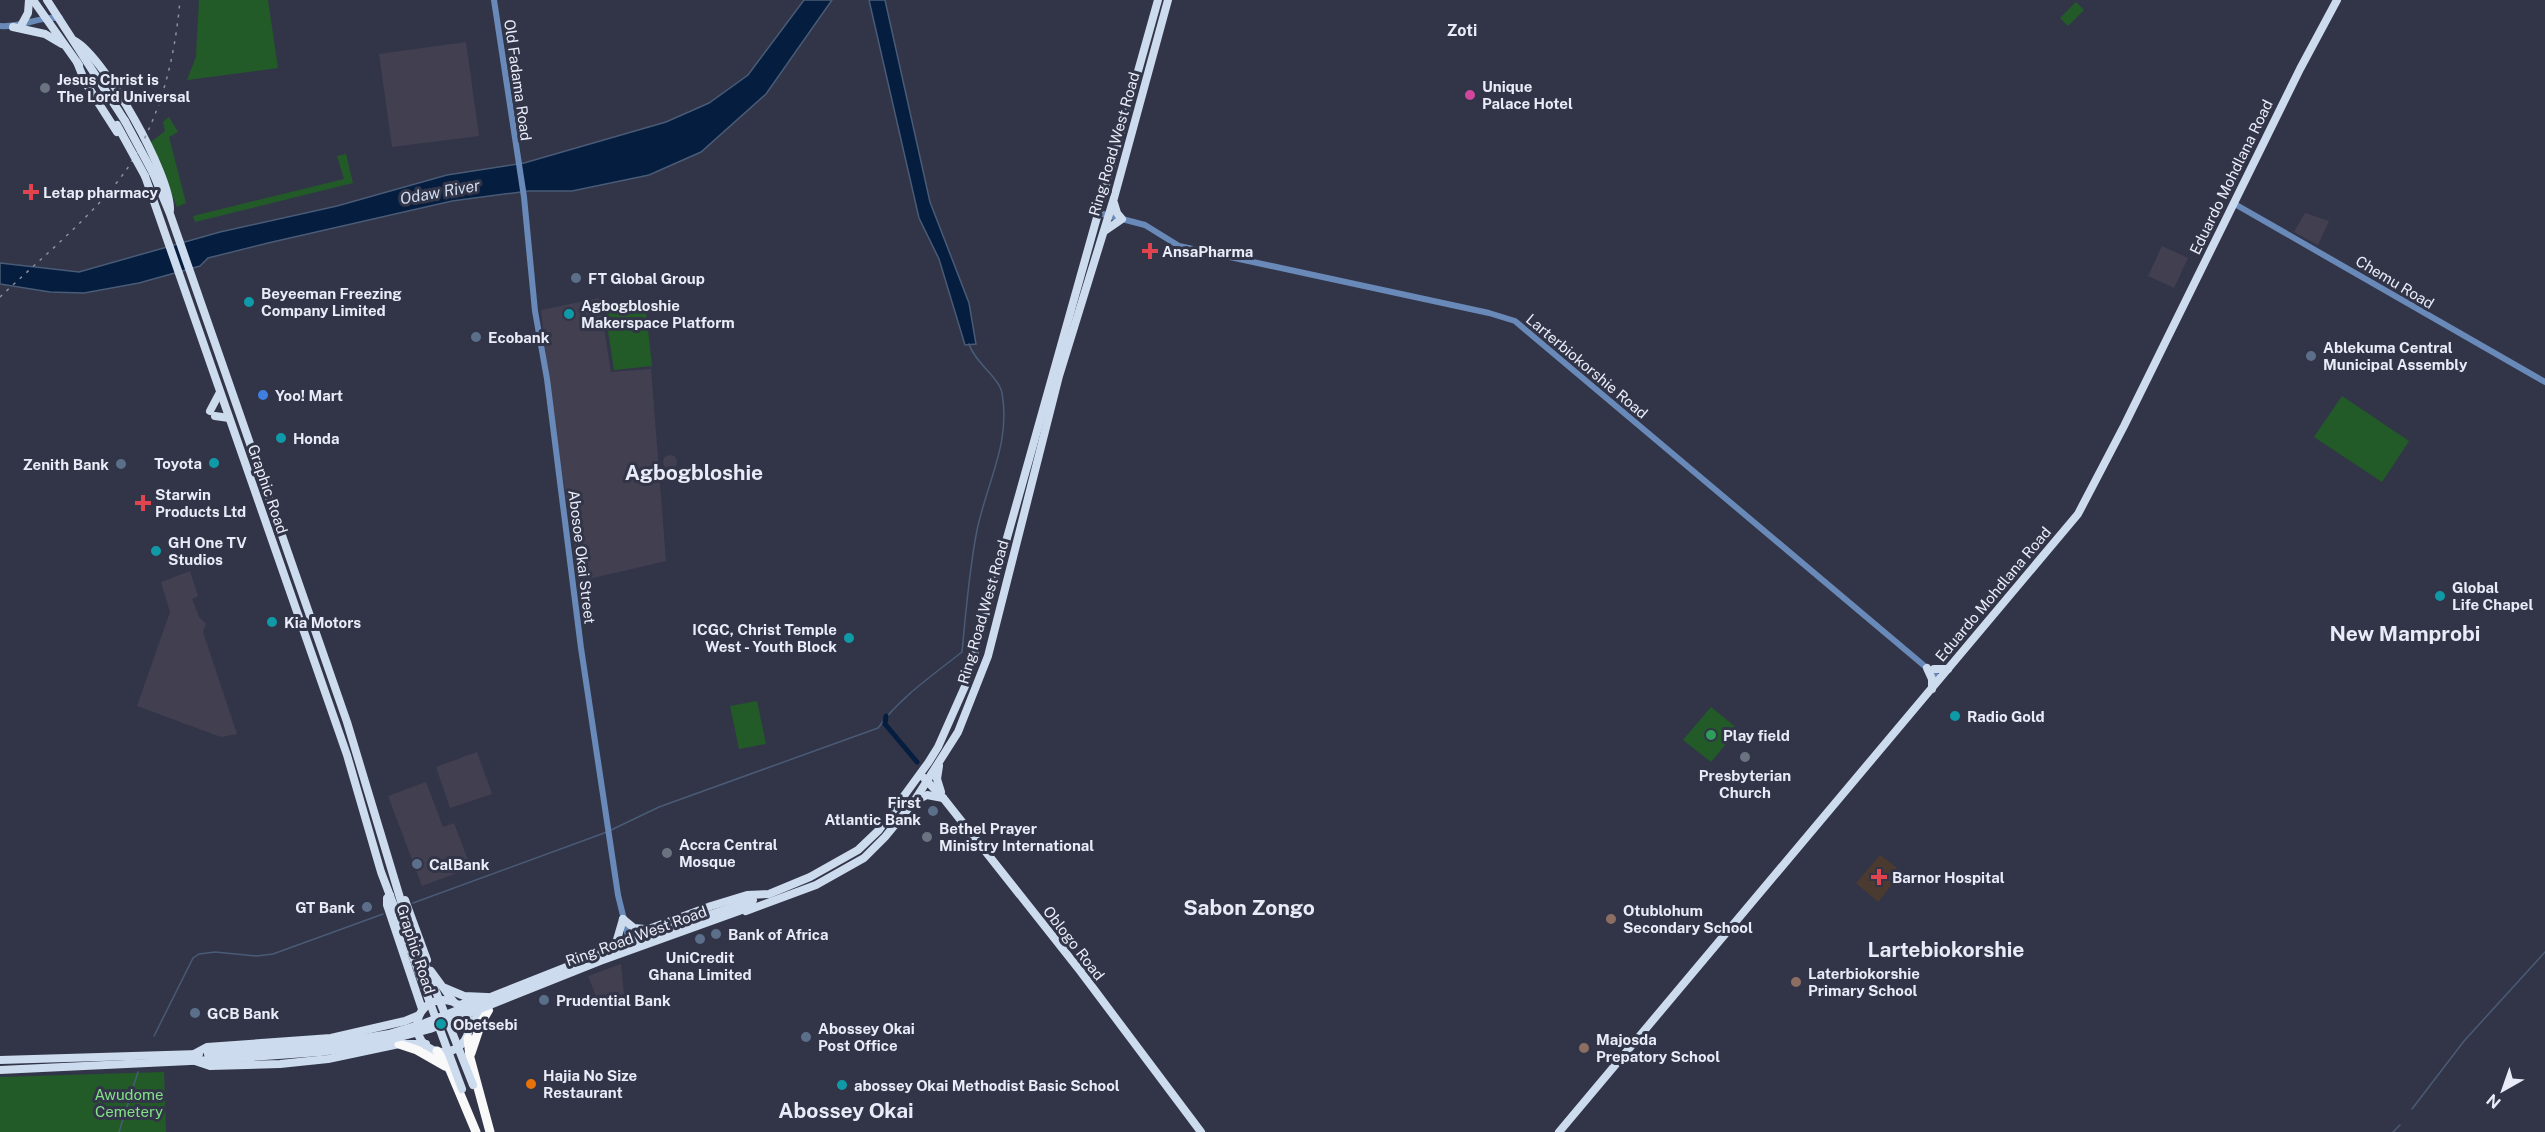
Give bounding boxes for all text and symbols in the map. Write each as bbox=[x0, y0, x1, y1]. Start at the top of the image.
street label: Old Fadama Road bbox=[501, 18, 535, 142]
district label: Zoti bbox=[1447, 21, 1477, 40]
street label: Ring Road West Road bbox=[1085, 70, 1143, 218]
place label: Jesus Christ is The Lord Universal bbox=[57, 71, 191, 105]
place label: Unique Palace Hotel bbox=[1482, 78, 1573, 112]
marker: Jesus Christ is The Lord Universal bbox=[38, 81, 52, 95]
marker: Unique Palace Hotel bbox=[1463, 88, 1477, 102]
street label: Eduardo Mohdlana Road bbox=[2186, 97, 2276, 257]
water label: Odaw River bbox=[399, 175, 482, 208]
place label: Letap pharmacy bbox=[43, 184, 159, 201]
marker: Letap pharmacy bbox=[24, 185, 38, 199]
place label: AnsaPharma bbox=[1162, 243, 1253, 260]
marker: AnsaPharma bbox=[1143, 244, 1157, 258]
street label: Chemu Road bbox=[2353, 252, 2437, 312]
place label: FT Global Group bbox=[588, 270, 705, 287]
marker: FT Global Group bbox=[569, 271, 583, 285]
place label: Beyeeman Freezing Company Limited bbox=[261, 285, 402, 319]
marker: Beyeeman Freezing Company Limited bbox=[242, 295, 256, 309]
place label: Agbogbloshie Makerspace Platform bbox=[581, 297, 735, 331]
marker: Agbogbloshie Makerspace Platform bbox=[562, 307, 576, 321]
street label: Larterbiokorshie Road bbox=[1523, 310, 1651, 422]
place label: Ecobank bbox=[488, 329, 550, 346]
marker: Ecobank bbox=[469, 330, 483, 344]
place label: Ablekuma Central Municipal Assembly bbox=[2323, 339, 2468, 373]
marker: Ablekuma Central Municipal Assembly bbox=[2304, 349, 2318, 363]
place label: Yoo! Mart bbox=[275, 387, 343, 404]
marker: Yoo! Mart bbox=[256, 388, 270, 402]
place label: Honda bbox=[293, 430, 340, 447]
marker: Honda bbox=[274, 431, 288, 445]
street label: Graphic Road bbox=[245, 442, 291, 536]
place label: Toyota bbox=[154, 455, 202, 472]
place label: Zenith Bank bbox=[23, 456, 109, 473]
marker: Toyota bbox=[207, 456, 221, 470]
marker: Zenith Bank bbox=[114, 457, 128, 471]
district label: Agbogbloshie bbox=[625, 460, 763, 485]
place label: Starwin Products Ltd bbox=[155, 486, 246, 520]
street label: Abosoe Okai Street bbox=[565, 489, 599, 625]
marker: Starwin Products Ltd bbox=[136, 496, 150, 510]
street label: Eduardo Mohdlana Road bbox=[1932, 523, 2054, 665]
place label: GH One TV Studios bbox=[168, 534, 247, 568]
street label: Ring Road West Road bbox=[954, 538, 1012, 686]
marker: GH One TV Studios bbox=[149, 544, 163, 558]
place label: Global Life Chapel bbox=[2452, 579, 2533, 613]
marker: Global Life Chapel bbox=[2433, 589, 2447, 603]
place label: Kia Motors bbox=[284, 614, 361, 631]
marker: Kia Motors bbox=[265, 615, 279, 629]
place label: ICGC, Christ Temple West - Youth Block bbox=[692, 621, 837, 655]
district label: New Mamprobi bbox=[2330, 621, 2480, 646]
marker: ICGC, Christ Temple West - Youth Block bbox=[842, 631, 856, 645]
place label: Radio Gold bbox=[1967, 708, 2045, 725]
marker: Radio Gold bbox=[1948, 709, 1962, 723]
place label: Play field bbox=[1723, 727, 1790, 744]
marker: Play field bbox=[1704, 728, 1718, 742]
marker: Presbyterian Church bbox=[1738, 750, 1752, 764]
place label: Presbyterian Church bbox=[1699, 767, 1791, 801]
place label: First Atlantic Bank bbox=[824, 794, 921, 828]
marker: First Atlantic Bank bbox=[926, 804, 940, 818]
place label: Bethel Prayer Ministry International bbox=[939, 820, 1094, 854]
marker: Bethel Prayer Ministry International bbox=[920, 830, 934, 844]
place label: Accra Central Mosque bbox=[679, 836, 778, 870]
marker: Accra Central Mosque bbox=[660, 846, 674, 860]
place label: CalBank bbox=[429, 856, 490, 873]
marker: CalBank bbox=[410, 857, 424, 871]
marker: Barnor Hospital bbox=[1870, 868, 1888, 886]
place label: Barnor Hospital bbox=[1892, 869, 2005, 886]
district label: Sabon Zongo bbox=[1183, 895, 1315, 920]
place label: GT Bank bbox=[295, 899, 355, 916]
marker: GT Bank bbox=[360, 900, 374, 914]
street label: Graphic Road bbox=[393, 902, 439, 996]
place label: Otublohum Secondary School bbox=[1623, 902, 1753, 936]
street label: Ring Road West Road bbox=[563, 903, 709, 969]
street label: Oblogo Road bbox=[1040, 903, 1108, 983]
marker: Otublohum Secondary School bbox=[1604, 912, 1618, 926]
place label: Bank of Africa bbox=[728, 926, 828, 943]
marker: Bank of Africa bbox=[709, 927, 723, 941]
marker: UniCredit Ghana Limited bbox=[693, 932, 707, 946]
district label: Lartebiokorshie bbox=[1868, 937, 2024, 962]
place label: UniCredit Ghana Limited bbox=[648, 949, 752, 983]
place label: Laterbiokorshie Primary School bbox=[1808, 965, 1920, 999]
marker: Laterbiokorshie Primary School bbox=[1789, 975, 1803, 989]
place label: Prudential Bank bbox=[556, 992, 671, 1009]
marker: Prudential Bank bbox=[537, 993, 551, 1007]
place label: GCB Bank bbox=[207, 1005, 279, 1022]
marker: GCB Bank bbox=[188, 1006, 202, 1020]
place label: Obetsebi bbox=[453, 1016, 518, 1033]
marker: Obetsebi bbox=[434, 1017, 448, 1031]
place label: Abossey Okai Post Office bbox=[818, 1020, 915, 1054]
marker: Abossey Okai Post Office bbox=[799, 1030, 813, 1044]
place label: Majosda Prepatory School bbox=[1596, 1031, 1720, 1065]
marker: Majosda Prepatory School bbox=[1577, 1041, 1591, 1055]
north arrow bbox=[2473, 1060, 2533, 1120]
place label: Hajia No Size Restaurant bbox=[543, 1067, 637, 1101]
marker: Hajia No Size Restaurant bbox=[524, 1077, 538, 1091]
place label: abossey Okai Methodist Basic School bbox=[854, 1077, 1120, 1094]
marker: abossey Okai Methodist Basic School bbox=[835, 1078, 849, 1092]
park label: Awudome Cemetery bbox=[94, 1086, 164, 1120]
text: N bbox=[2483, 1090, 2505, 1112]
district label: Abossey Okai bbox=[778, 1098, 914, 1123]

